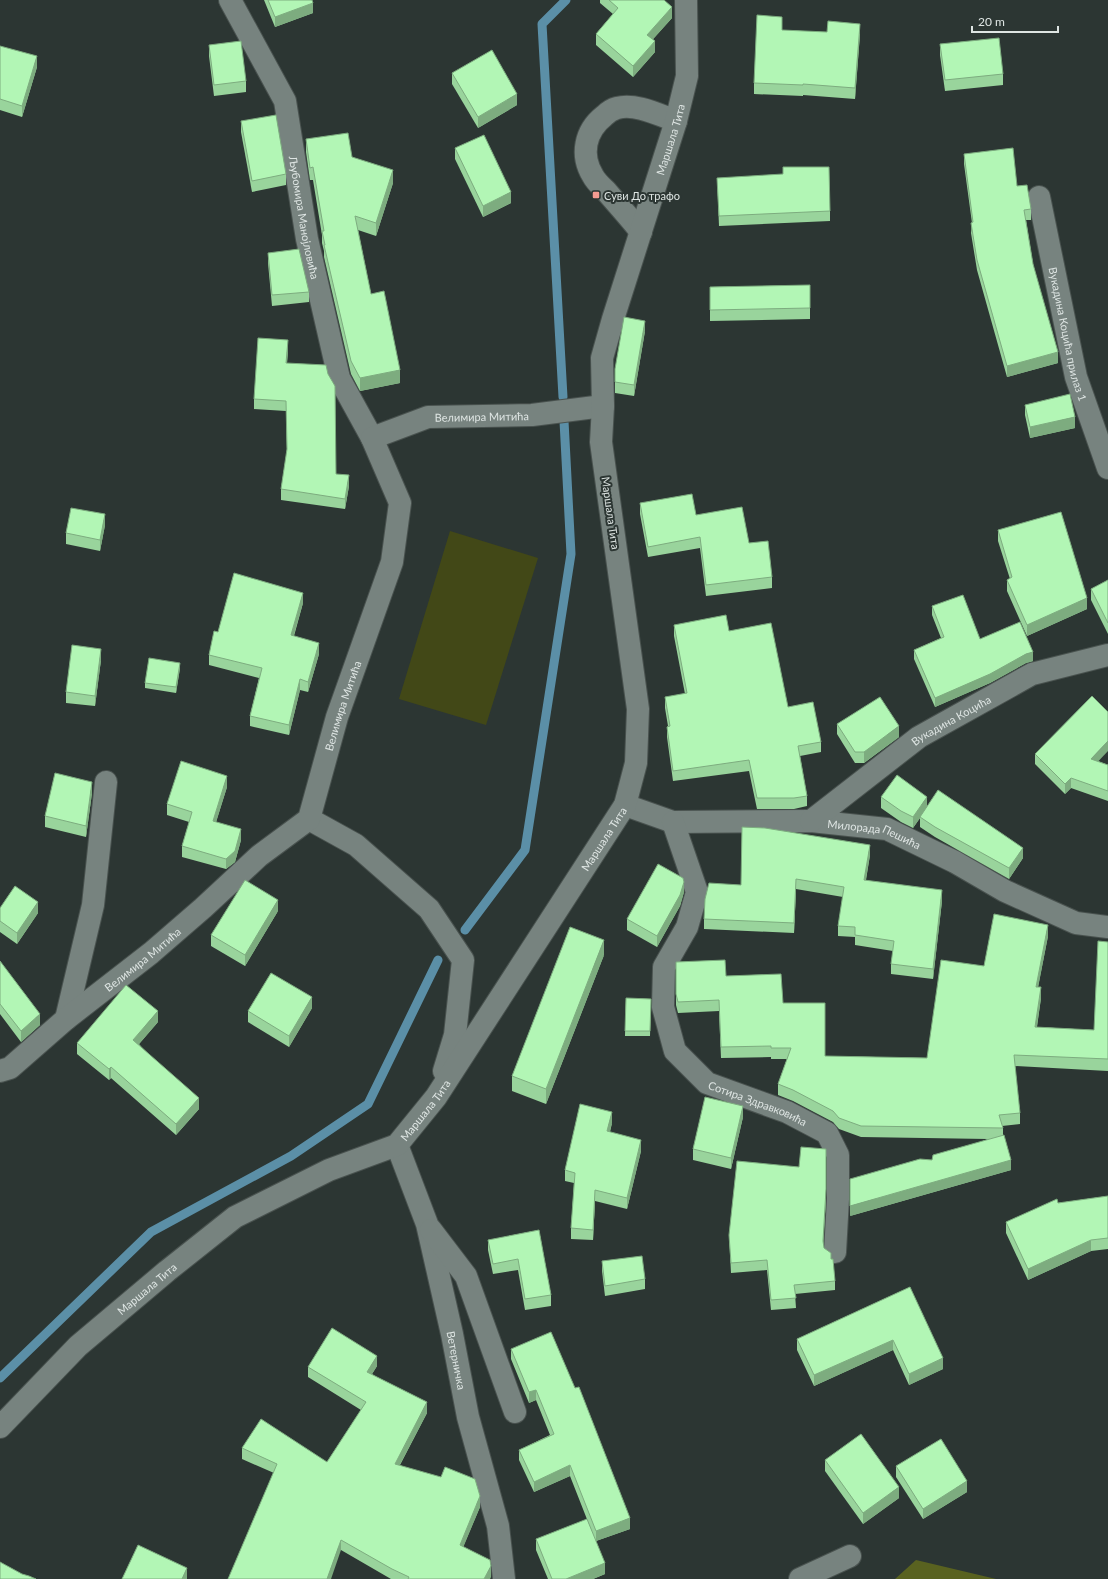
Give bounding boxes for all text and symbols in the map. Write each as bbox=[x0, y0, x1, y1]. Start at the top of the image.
scale bar bbox=[972, 8, 1058, 34]
text: 20 m bbox=[978, 14, 1005, 29]
street label: Маршала Тита bbox=[653, 102, 686, 176]
street label: Љубомира Манојловића bbox=[287, 154, 322, 280]
place label: Суви До трафо bbox=[604, 189, 680, 202]
marker: Суви До трафо bbox=[591, 190, 601, 200]
street label: Вукадина Коцића прилаз 1 bbox=[1047, 266, 1090, 402]
street label: Велимира Митића bbox=[435, 409, 529, 423]
street label: Маршала Тита bbox=[599, 476, 623, 550]
street label: Велимира Митића bbox=[322, 659, 363, 752]
street label: Вукадина Коцића bbox=[908, 692, 993, 747]
street label: Маршала Тита bbox=[578, 804, 629, 873]
street label: Милорада Пешића bbox=[827, 816, 923, 851]
street label: Велимира Митића bbox=[102, 924, 183, 993]
street label: Маршала Тита bbox=[397, 1077, 452, 1143]
street label: Сотира Здравковића bbox=[707, 1078, 809, 1128]
street label: Маршала Тита bbox=[114, 1260, 179, 1317]
street label: Ветерничка bbox=[445, 1330, 469, 1391]

